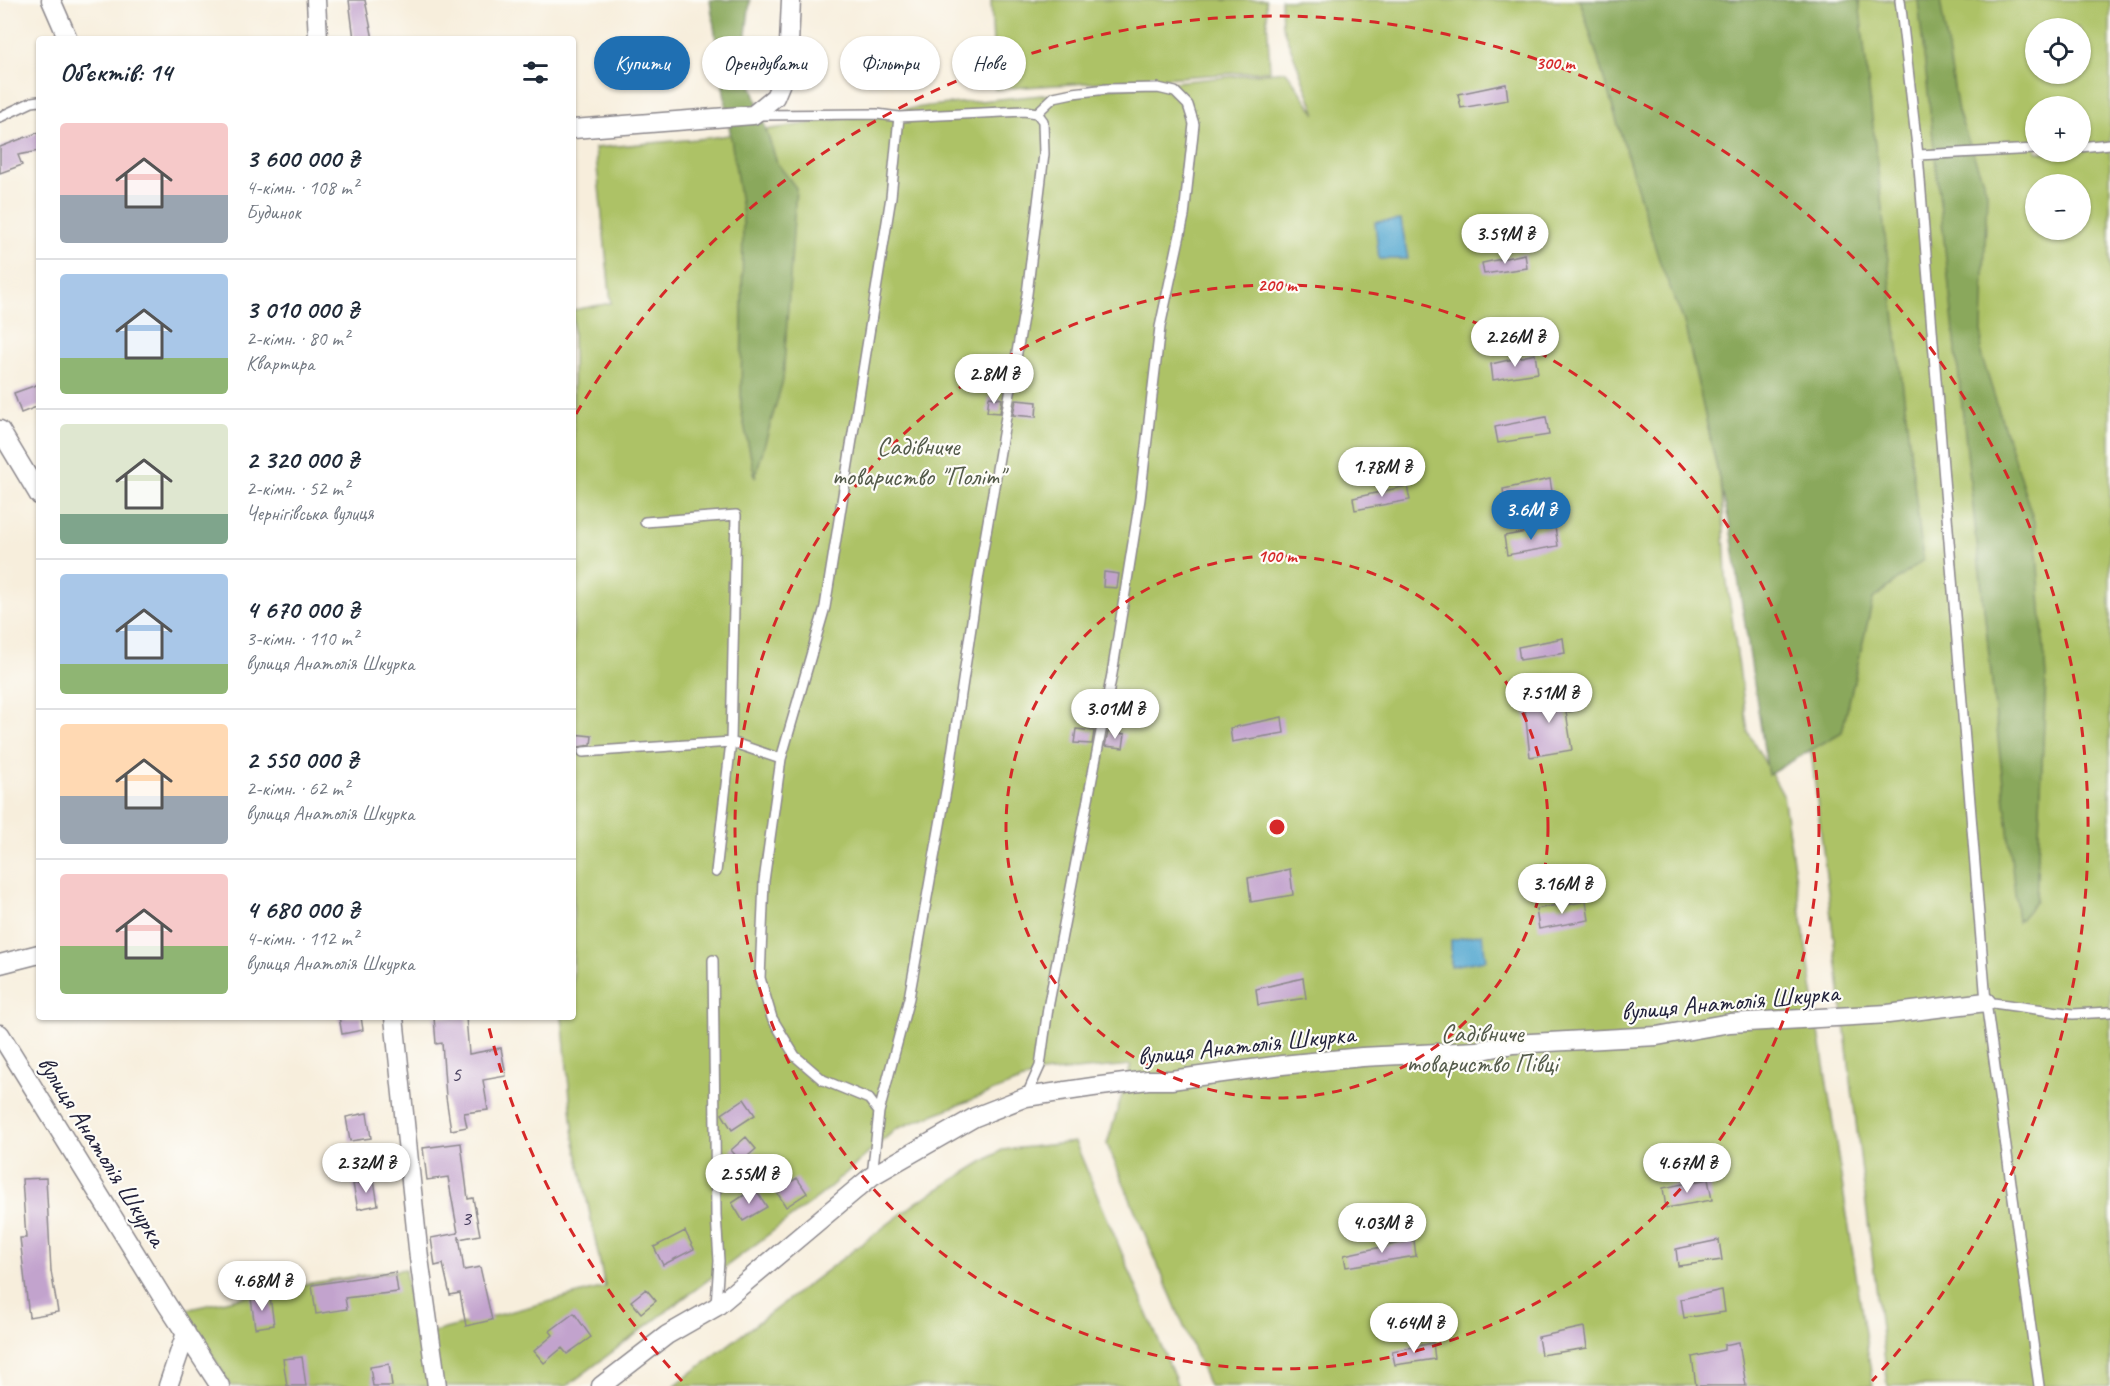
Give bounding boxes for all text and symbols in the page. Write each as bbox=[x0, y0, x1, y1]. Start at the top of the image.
map controls bbox=[2025, 18, 2091, 240]
button: locate bbox=[2025, 18, 2091, 84]
chip: Купити bbox=[594, 36, 690, 90]
chip: Орендувати bbox=[702, 36, 828, 90]
chip: Фільтри bbox=[840, 36, 940, 90]
chip: Нове bbox=[952, 36, 1026, 90]
text: 300 m bbox=[1536, 52, 1576, 74]
text: Об’єктів: 14 bbox=[60, 56, 172, 89]
icon: filters bbox=[519, 56, 552, 89]
button: + bbox=[2025, 96, 2091, 162]
text: 3 600 000 ₴ bbox=[246, 142, 359, 175]
icon: home bbox=[108, 147, 180, 219]
button: − bbox=[2025, 174, 2091, 240]
text: 4-кімн. · 108 m² bbox=[246, 175, 358, 200]
text: Будинок bbox=[246, 200, 301, 225]
pin: 3.59M ₴ bbox=[1450, 214, 1560, 265]
text: 3.59M ₴ bbox=[1476, 221, 1535, 246]
text: 200 m bbox=[1258, 274, 1298, 296]
text: 3 010 000 ₴ bbox=[246, 293, 359, 326]
icon: home bbox=[108, 298, 180, 370]
pin: 2.26M ₴ bbox=[1460, 317, 1570, 368]
text: 2.26M ₴ bbox=[1485, 324, 1545, 349]
text: 2-кімн. · 80 m² bbox=[246, 326, 349, 351]
text: Квартира bbox=[246, 351, 314, 376]
pin: 2.8M ₴ bbox=[945, 354, 1043, 405]
text: 2.8M ₴ bbox=[969, 361, 1019, 386]
park label: Садівниче товариство "Політ" bbox=[832, 430, 1009, 493]
text: 2 320 000 ₴ bbox=[246, 443, 359, 476]
pin: 1.78M ₴ bbox=[1327, 447, 1437, 498]
icon: home bbox=[108, 448, 180, 520]
text: 1.78M ₴ bbox=[1352, 454, 1412, 479]
text: 2-кімн. · 52 m² bbox=[246, 476, 349, 501]
pin: 3.6M ₴ bbox=[1482, 490, 1580, 541]
text: 3.6M ₴ bbox=[1506, 497, 1556, 522]
text: Чернігівська вулиця bbox=[246, 501, 374, 526]
text: 100 m bbox=[1258, 545, 1298, 567]
text: 4 670 000 ₴ bbox=[246, 593, 359, 626]
icon: home bbox=[108, 598, 180, 670]
text: 3-кімн. · 110 m² bbox=[246, 626, 358, 651]
text: вулиця Анатолія Шкурка bbox=[246, 651, 414, 676]
pin: 7.51M ₴ bbox=[1494, 673, 1604, 724]
text: 7.51M ₴ bbox=[1519, 680, 1579, 705]
pin: 3.01M ₴ bbox=[1060, 689, 1170, 740]
text: 3.01M ₴ bbox=[1085, 696, 1145, 721]
text: 2 550 000 ₴ bbox=[246, 743, 358, 776]
icon: home bbox=[108, 748, 180, 820]
text: 2-кімн. · 62 m² bbox=[246, 776, 349, 801]
text: вулиця Анатолія Шкурка bbox=[246, 801, 414, 826]
centre of rings bbox=[1267, 817, 1287, 837]
pin: 3.16M ₴ bbox=[1507, 864, 1617, 915]
text: 3.16M ₴ bbox=[1532, 871, 1592, 896]
text: 4 680 000 ₴ bbox=[246, 893, 359, 926]
icon: home bbox=[108, 898, 180, 970]
text: 4-кімн. · 112 m² bbox=[246, 926, 358, 951]
text: вулиця Анатолія Шкурка bbox=[246, 951, 414, 976]
street label: вулиця Анатолія Шкурка bbox=[1620, 976, 1843, 1028]
street label: вулиця Анатолія Шкурка bbox=[1136, 1017, 1359, 1073]
park label: Садівниче товариство Півці bbox=[1406, 1017, 1561, 1080]
street label: вулиця Анатолія Шкурка bbox=[30, 1050, 175, 1254]
house number: 5 bbox=[451, 1060, 462, 1088]
pin: 2.32M ₴ bbox=[311, 1143, 421, 1194]
pin: 4.67M ₴ bbox=[1632, 1143, 1742, 1194]
text: 2.32M ₴ bbox=[336, 1150, 396, 1175]
text: 4.67M ₴ bbox=[1657, 1150, 1717, 1175]
pin: 2.55M ₴ bbox=[694, 1154, 804, 1205]
text: 2.55M ₴ bbox=[720, 1161, 778, 1186]
pin: 4.03M ₴ bbox=[1327, 1203, 1437, 1254]
house number: 3 bbox=[461, 1204, 473, 1232]
text: 4.03M ₴ bbox=[1352, 1210, 1412, 1235]
pin: 4.68M ₴ bbox=[207, 1261, 317, 1312]
text: 4.68M ₴ bbox=[232, 1268, 292, 1293]
pin: 4.64M ₴ bbox=[1359, 1303, 1469, 1354]
text: 4.64M ₴ bbox=[1384, 1310, 1444, 1335]

